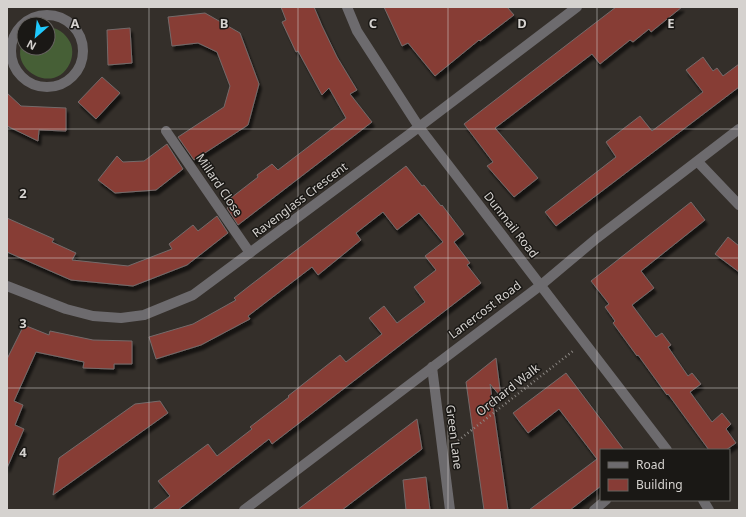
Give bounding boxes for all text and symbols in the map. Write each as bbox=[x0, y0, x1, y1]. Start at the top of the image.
text: A bbox=[71, 14, 80, 32]
text: B bbox=[220, 14, 228, 32]
text: C bbox=[369, 14, 377, 32]
text: D bbox=[517, 14, 527, 32]
text: E bbox=[667, 14, 675, 32]
north arrow bbox=[16, 16, 56, 56]
text: N bbox=[24, 37, 39, 54]
street label: Millard Close bbox=[192, 150, 247, 220]
street label: Ravenglass Crescent bbox=[248, 158, 351, 241]
text: 2 bbox=[19, 184, 27, 202]
street label: Dunmail Road bbox=[480, 188, 543, 261]
street label: Lanercost Road bbox=[445, 277, 525, 343]
text: 3 bbox=[19, 314, 27, 332]
street label: Orchard Walk bbox=[472, 359, 543, 420]
street label: Green Lane bbox=[442, 404, 467, 470]
text: 4 bbox=[19, 443, 27, 461]
legend bbox=[600, 449, 730, 501]
text: Road bbox=[636, 456, 665, 473]
text: Building bbox=[636, 476, 683, 493]

